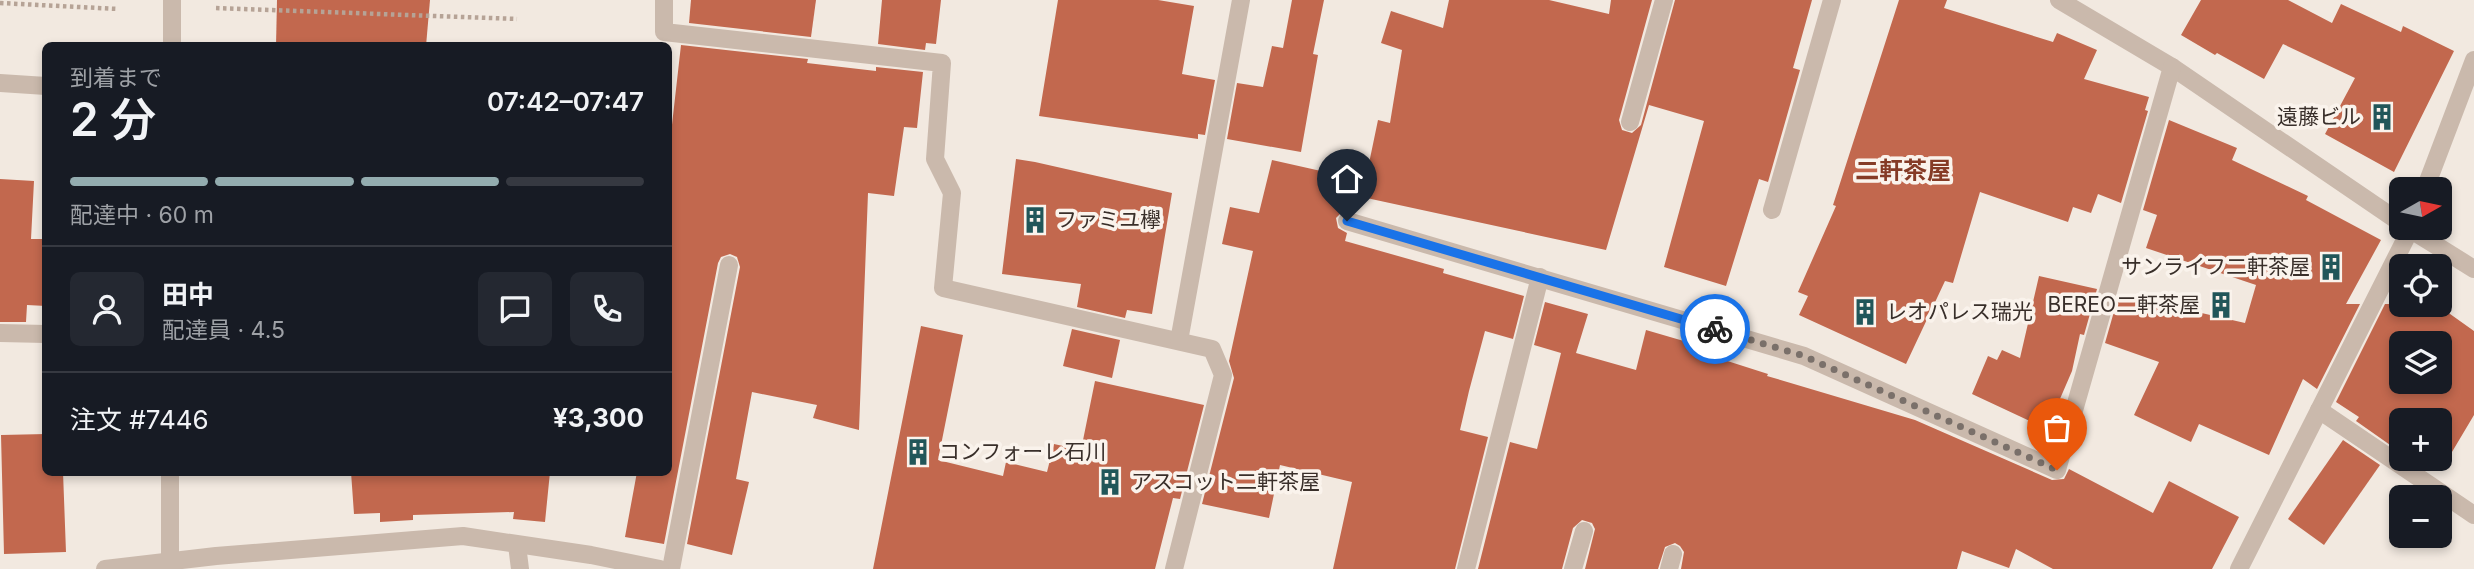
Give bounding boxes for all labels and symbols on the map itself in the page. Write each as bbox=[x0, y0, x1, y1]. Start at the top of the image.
building icon: 遠藤ビル bbox=[2367, 102, 2397, 132]
place label: 遠藤ビル bbox=[2277, 104, 2361, 129]
pin bbox=[1317, 149, 1377, 221]
district label: 二軒茶屋 bbox=[1855, 156, 1951, 185]
north arrow bbox=[2389, 177, 2452, 240]
building icon: ファミユ欅 bbox=[1020, 205, 1050, 235]
place label: ファミユ欅 bbox=[1056, 207, 1161, 232]
building icon: サンライフ二軒茶屋 bbox=[2316, 252, 2346, 282]
place label: サンライフ二軒茶屋 bbox=[2121, 254, 2310, 279]
building icon: BEREO二軒茶屋 bbox=[2206, 290, 2236, 320]
place label: BEREO二軒茶屋 bbox=[2047, 292, 2200, 317]
courier bbox=[1680, 294, 1750, 364]
building icon: レオパレス瑞光 bbox=[1850, 297, 1880, 327]
place label: レオパレス瑞光 bbox=[1886, 299, 2033, 324]
pin bbox=[2027, 398, 2087, 470]
building icon: コンフォーレ石川 bbox=[903, 437, 933, 467]
place label: コンフォーレ石川 bbox=[939, 439, 1106, 464]
building icon: アスコット二軒茶屋 bbox=[1095, 467, 1125, 497]
place label: アスコット二軒茶屋 bbox=[1131, 469, 1320, 494]

